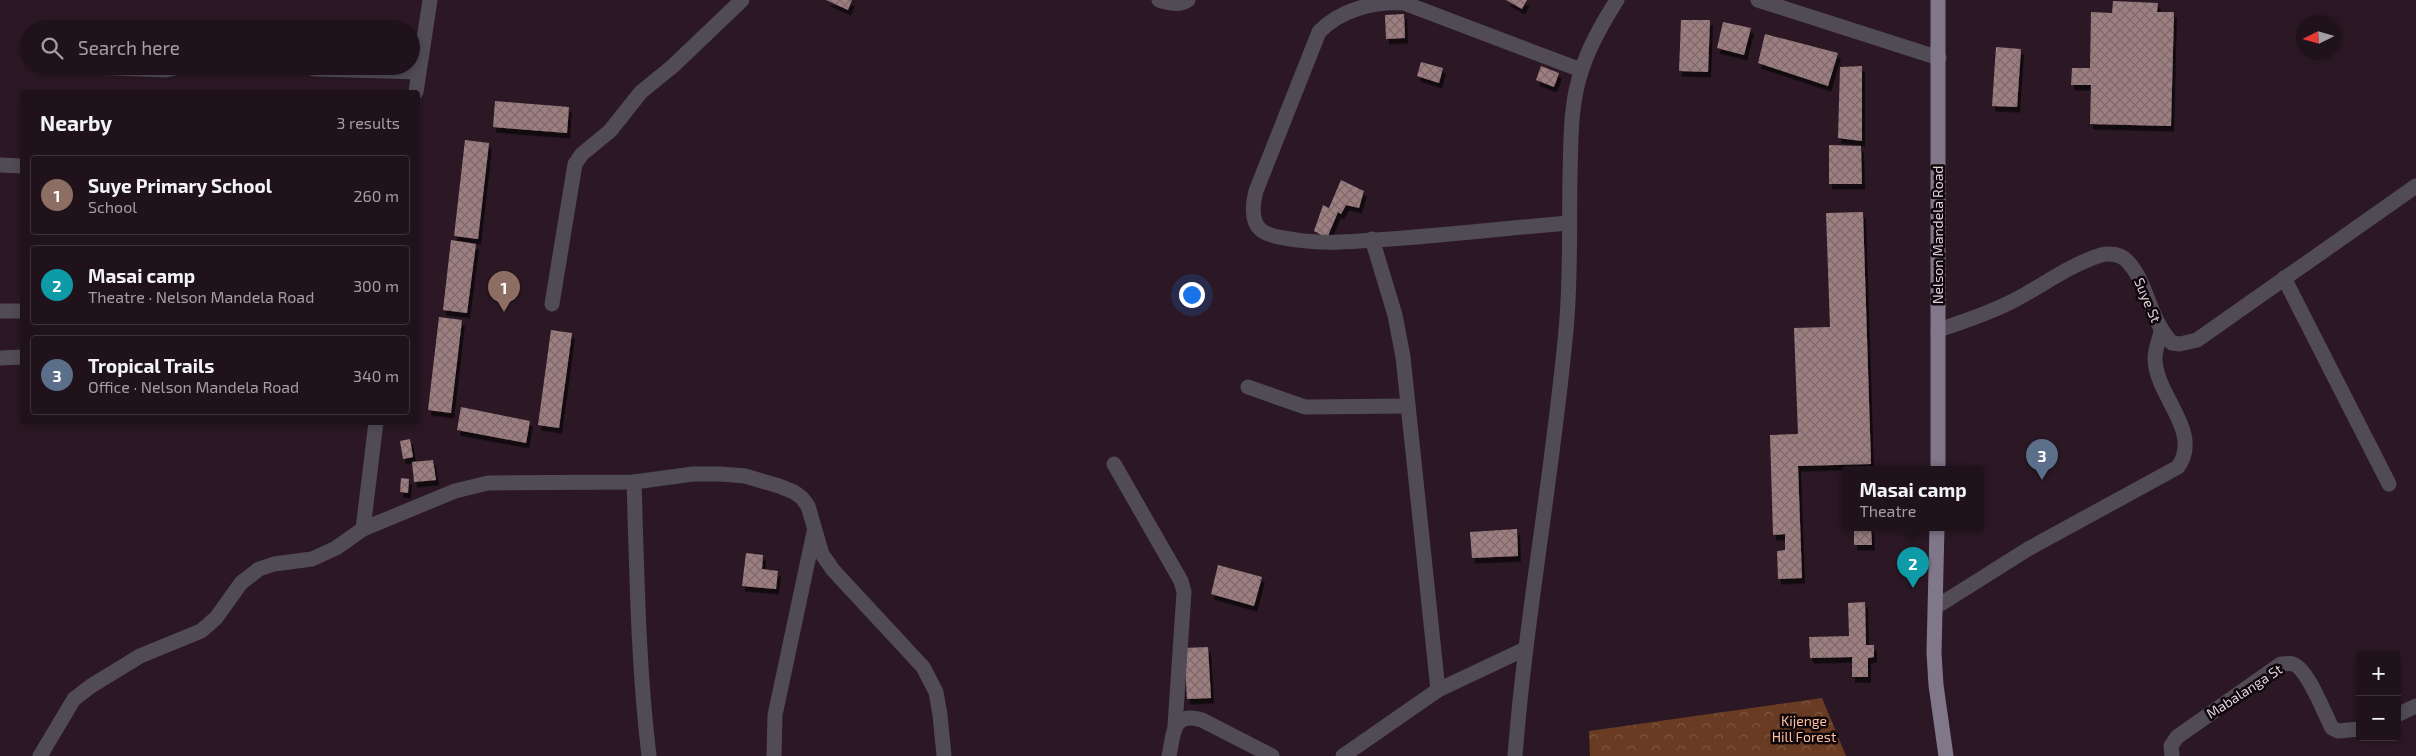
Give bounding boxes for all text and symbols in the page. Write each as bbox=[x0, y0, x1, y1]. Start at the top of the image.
north arrow bbox=[2296, 15, 2341, 60]
search box bbox=[20, 20, 420, 75]
icon: search bbox=[38, 34, 66, 62]
text: Search here bbox=[78, 36, 180, 59]
text: Nearby bbox=[40, 110, 112, 135]
text: 3 results bbox=[337, 113, 400, 132]
street label: Nelson Mandela Road bbox=[1929, 166, 1946, 304]
text: Suye Primary School bbox=[88, 174, 272, 197]
text: 1 bbox=[54, 186, 60, 205]
text: 260 m bbox=[354, 186, 399, 205]
text: School bbox=[88, 197, 137, 216]
text: Masai camp bbox=[88, 264, 195, 287]
pin: 1 bbox=[488, 271, 520, 312]
street label: Suye St bbox=[2131, 275, 2165, 325]
text: 2 bbox=[52, 276, 62, 295]
text: 300 m bbox=[353, 276, 399, 295]
your location bbox=[1179, 282, 1205, 308]
text: Theatre · Nelson Mandela Road bbox=[88, 287, 314, 306]
text: Tropical Trails bbox=[88, 354, 214, 377]
text: 3 bbox=[52, 366, 62, 385]
text: 340 m bbox=[353, 366, 399, 385]
text: Office · Nelson Mandela Road bbox=[88, 377, 299, 396]
pin: 3 bbox=[2026, 439, 2058, 480]
popup bbox=[1842, 466, 1984, 531]
text: Masai camp bbox=[1859, 478, 1967, 501]
text: Theatre bbox=[1859, 501, 1916, 520]
pin: 2 bbox=[1897, 547, 1929, 588]
map controls bbox=[2356, 651, 2401, 741]
button: + bbox=[2356, 651, 2401, 696]
street label: Mabalanga St bbox=[2203, 660, 2285, 722]
button: − bbox=[2356, 696, 2401, 741]
park label: Kijenge Hill Forest bbox=[1772, 712, 1836, 745]

